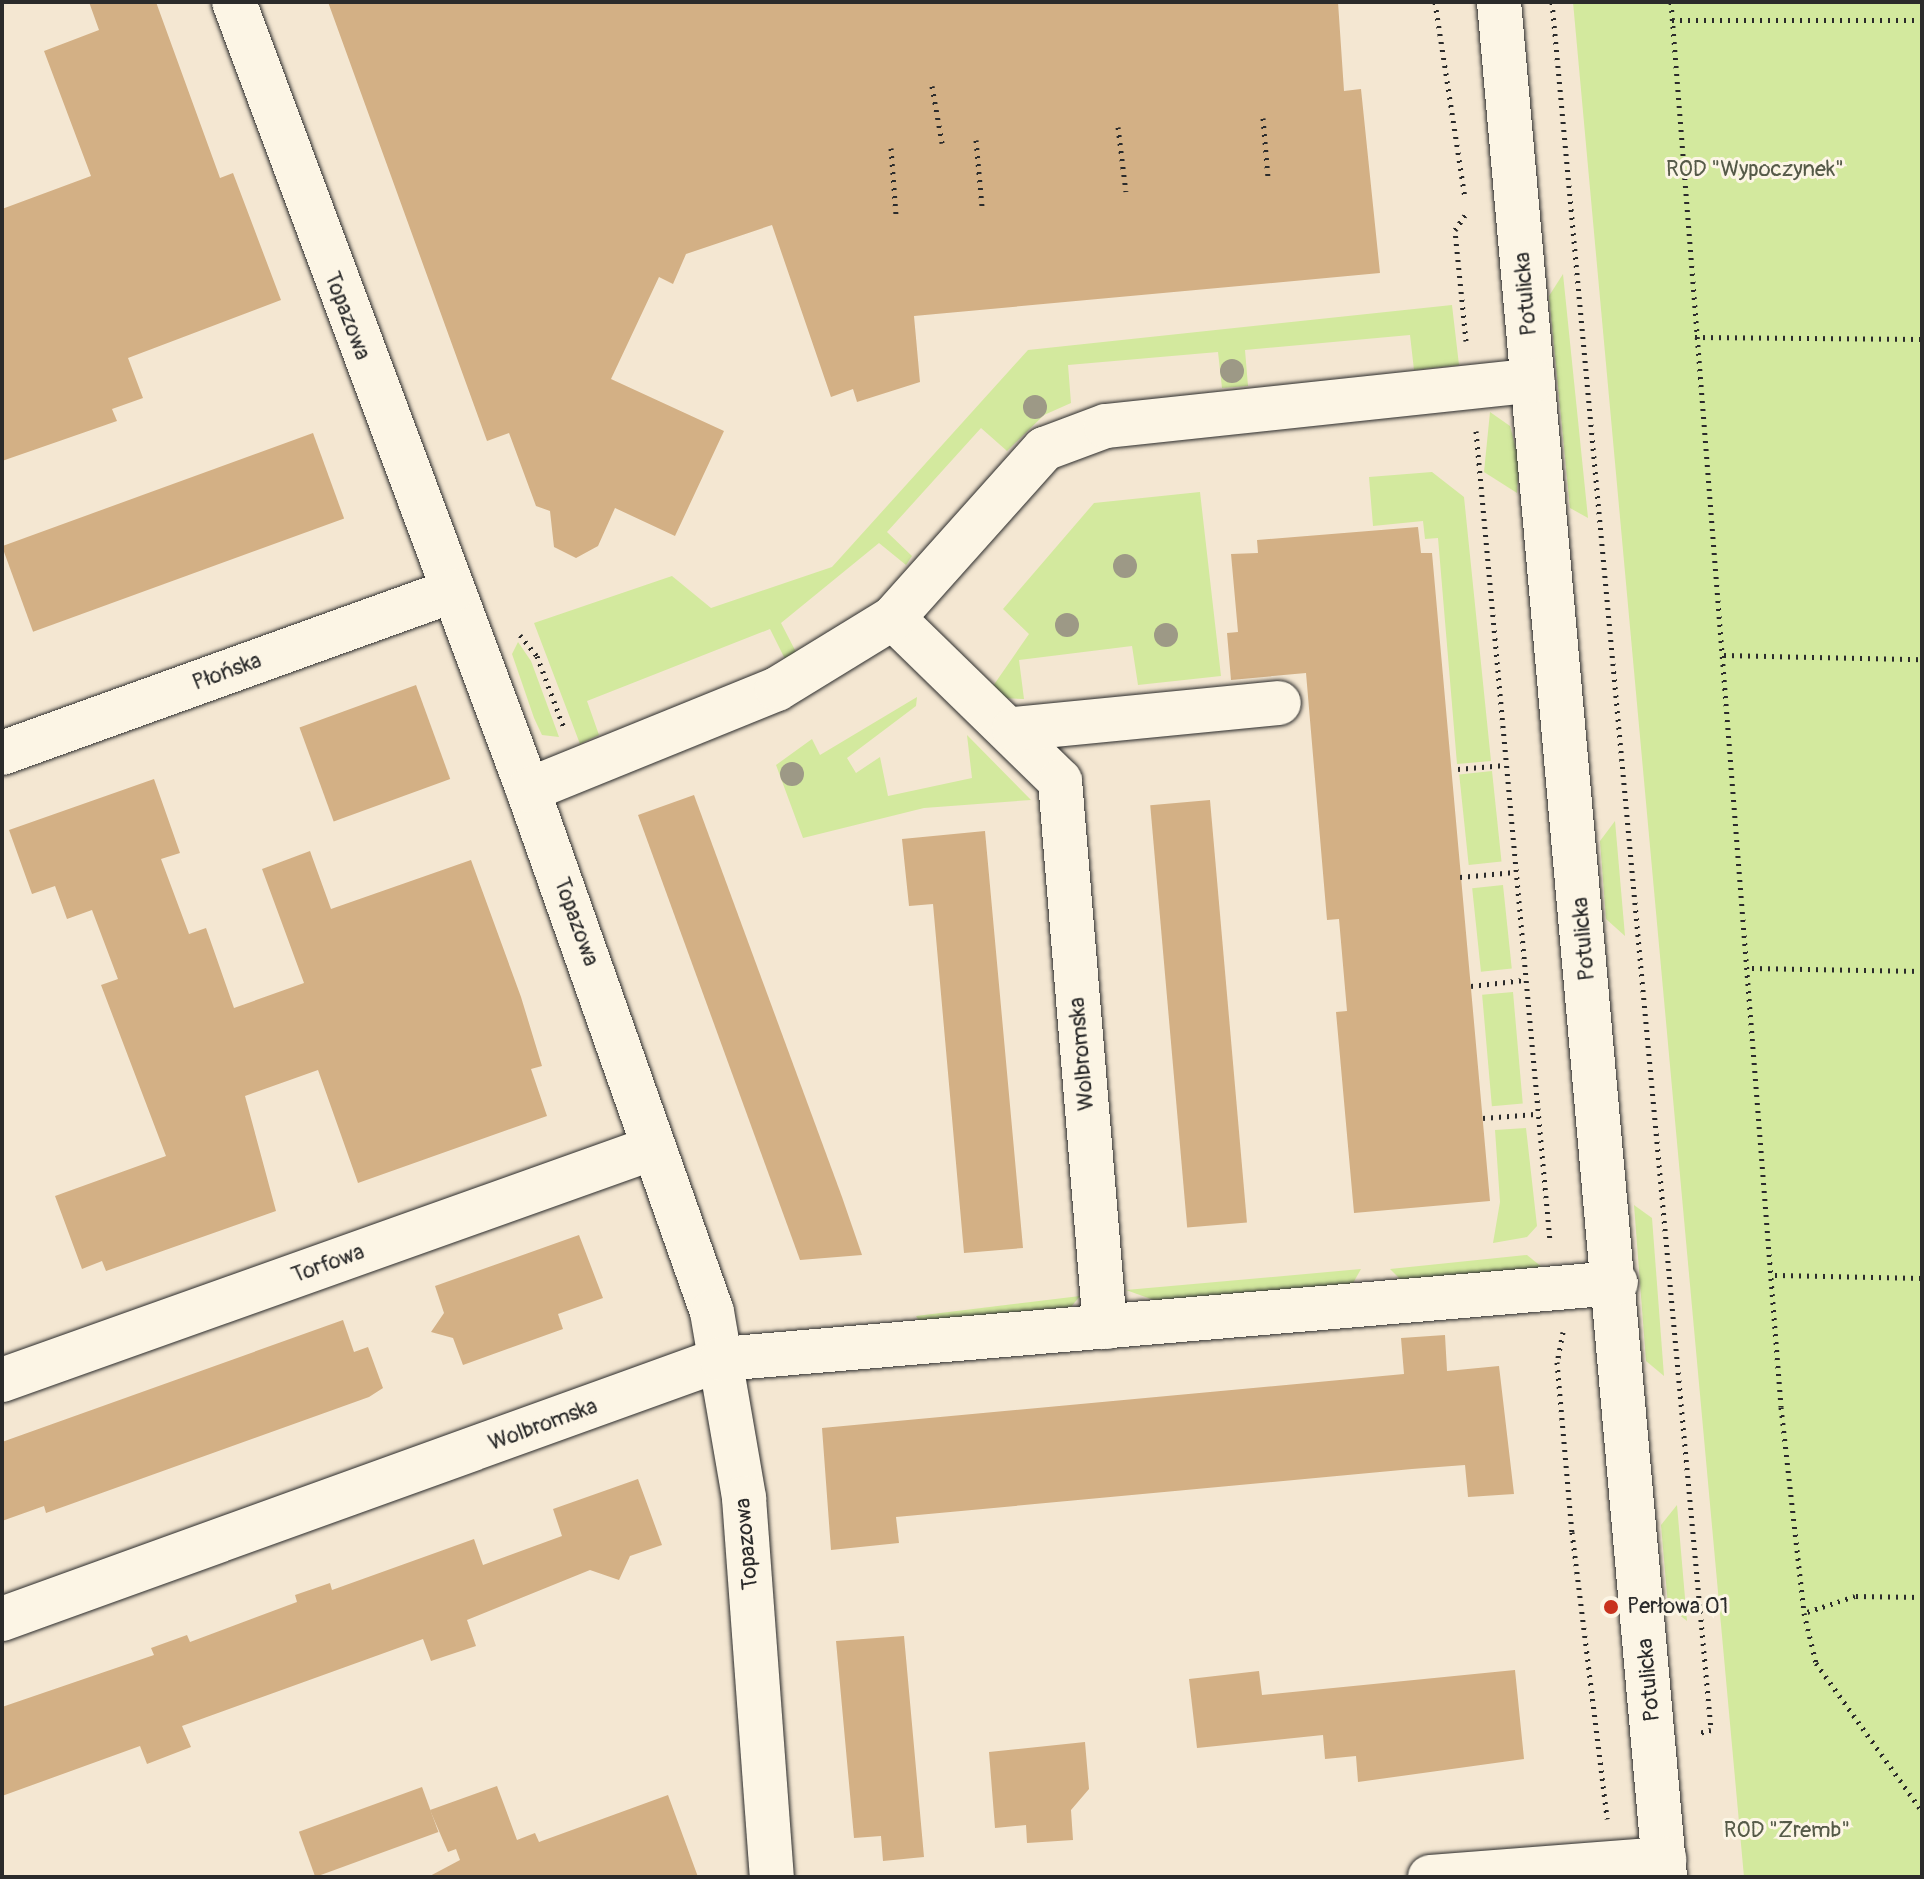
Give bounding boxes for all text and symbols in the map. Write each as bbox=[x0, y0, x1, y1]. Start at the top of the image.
park label: ROD "Wypoczynek" bbox=[1666, 157, 1844, 183]
street label: Potulicka bbox=[1509, 251, 1543, 337]
street label: Topazowa bbox=[318, 268, 376, 364]
street label: Płońska bbox=[189, 647, 265, 697]
street label: Topazowa bbox=[548, 874, 604, 970]
street label: Potulicka bbox=[1567, 896, 1601, 982]
street label: Wolbromska bbox=[1064, 996, 1100, 1112]
street label: Torfowa bbox=[288, 1239, 368, 1289]
street label: Wolbromska bbox=[485, 1393, 601, 1457]
street label: Topazowa bbox=[730, 1497, 764, 1591]
place label: Perłowa 01 bbox=[1627, 1594, 1728, 1620]
marker: Perłowa 01 bbox=[1602, 1598, 1620, 1616]
street label: Potulicka bbox=[1632, 1637, 1666, 1723]
park label: ROD "Zremb" bbox=[1724, 1818, 1850, 1844]

